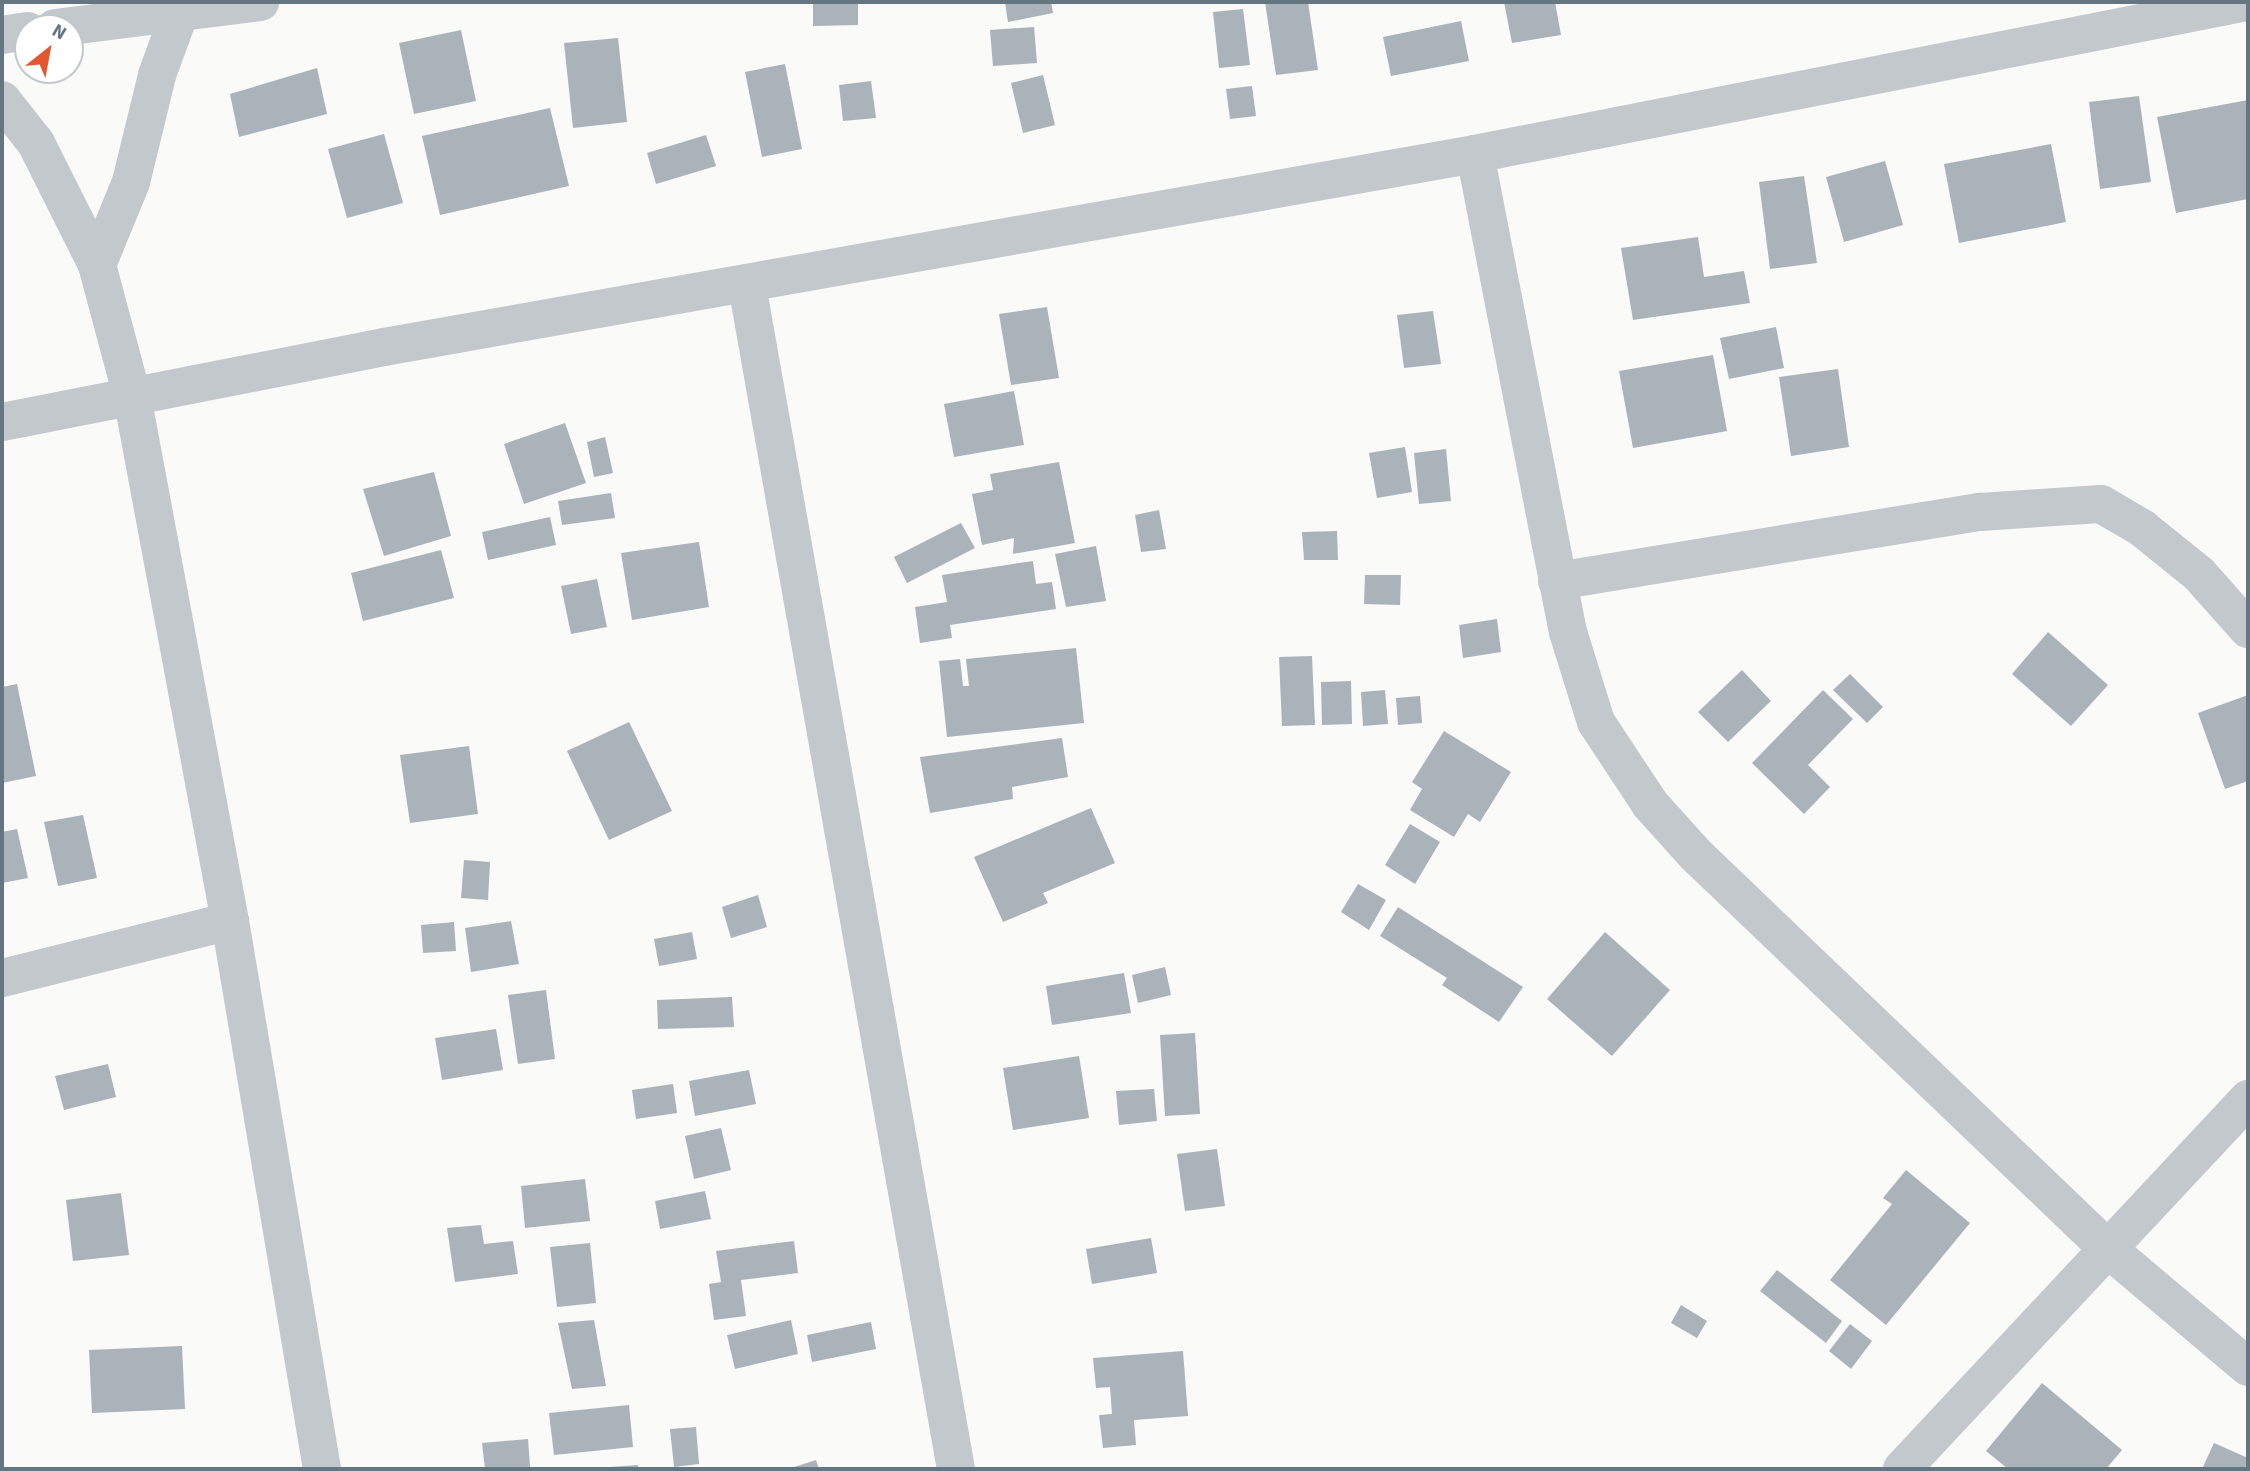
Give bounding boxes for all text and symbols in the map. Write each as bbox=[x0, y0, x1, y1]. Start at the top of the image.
north arrow bbox=[14, 14, 84, 84]
text: N bbox=[47, 17, 71, 47]

